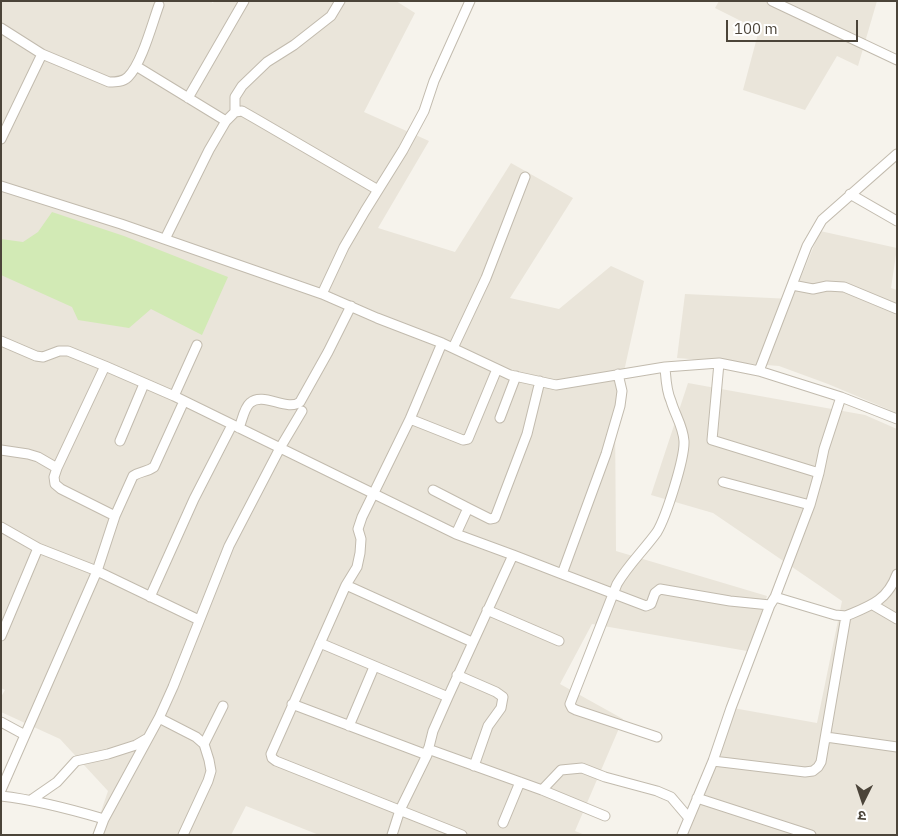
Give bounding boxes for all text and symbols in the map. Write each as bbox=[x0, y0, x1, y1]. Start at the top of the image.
scale bar bbox=[728, 10, 860, 42]
text: 100 m bbox=[734, 19, 778, 38]
north arrow bbox=[838, 776, 888, 826]
text: उ bbox=[857, 807, 867, 825]

